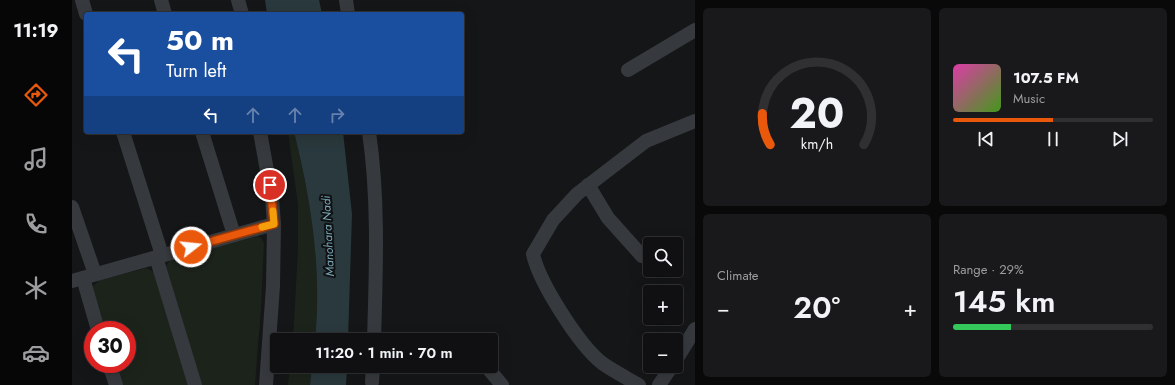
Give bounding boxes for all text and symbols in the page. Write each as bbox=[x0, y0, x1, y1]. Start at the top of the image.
text: 11:19 bbox=[13, 18, 59, 44]
text: 50 m bbox=[166, 20, 234, 61]
icon: left bbox=[100, 28, 152, 80]
text: Turn left bbox=[166, 58, 226, 84]
text: 107.5 FM bbox=[1013, 67, 1079, 89]
icon: directions bbox=[22, 81, 50, 109]
text: 20 bbox=[790, 83, 844, 144]
text: Music bbox=[1013, 89, 1045, 108]
icon: left bbox=[200, 104, 222, 126]
icon: ahead bbox=[242, 104, 264, 126]
icon: ahead bbox=[284, 104, 306, 126]
icon: right bbox=[326, 104, 348, 126]
icon: previous bbox=[975, 128, 997, 150]
icon: pause bbox=[1042, 128, 1064, 150]
icon: next bbox=[1109, 128, 1131, 150]
text: km/h bbox=[801, 133, 833, 153]
icon: music bbox=[22, 145, 50, 173]
pin bbox=[253, 168, 287, 202]
icon: arrive bbox=[259, 174, 281, 196]
water label: Manohara Nadi bbox=[317, 194, 339, 277]
icon: phone bbox=[22, 210, 50, 238]
position arrow bbox=[170, 226, 212, 268]
map controls bbox=[643, 237, 683, 373]
button: search bbox=[643, 237, 683, 277]
text: Range · 29% bbox=[953, 260, 1024, 279]
text: Climate bbox=[717, 266, 758, 285]
icon: climate bbox=[22, 274, 50, 302]
text: 145 km bbox=[953, 280, 1055, 323]
button: + bbox=[643, 285, 683, 325]
text: 20° bbox=[793, 286, 840, 329]
text: − bbox=[717, 292, 730, 324]
text: + bbox=[903, 292, 917, 324]
speed limit sign: 30 bbox=[84, 321, 136, 373]
button: − bbox=[643, 333, 683, 373]
icon: car bbox=[22, 339, 50, 367]
text: 11:20 · 1 min · 70 m bbox=[315, 342, 453, 364]

